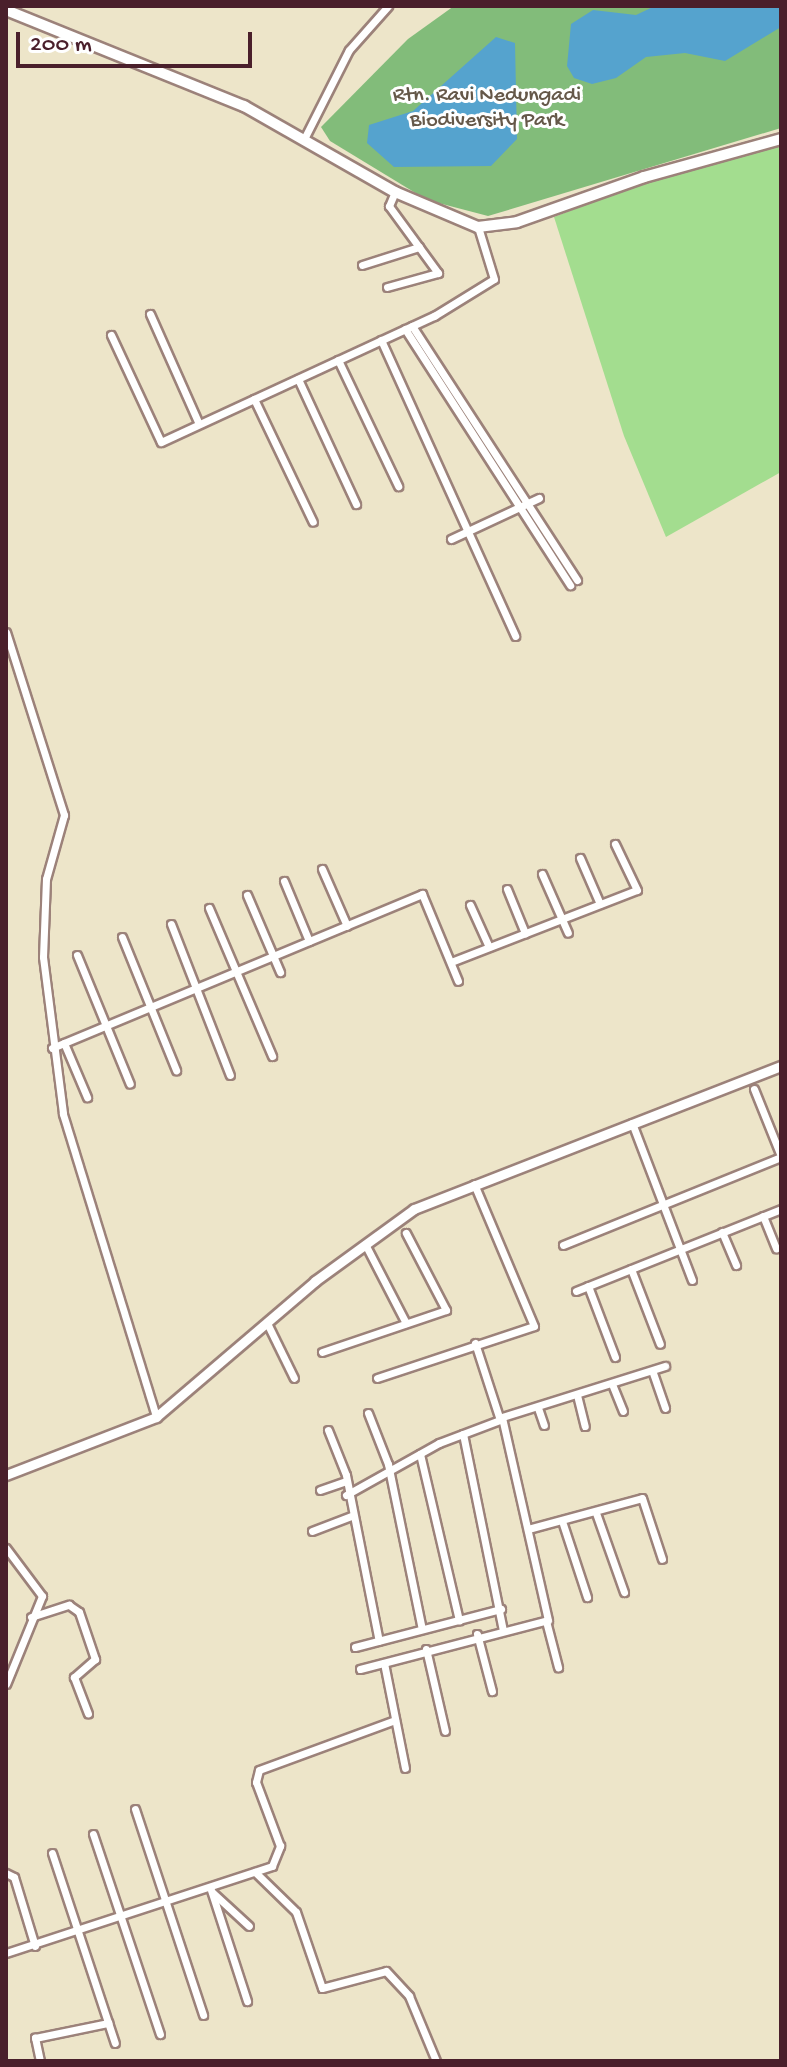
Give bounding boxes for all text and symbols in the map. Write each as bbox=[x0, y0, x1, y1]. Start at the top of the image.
scale bar bbox=[20, 16, 256, 66]
text: 200 m bbox=[30, 31, 92, 60]
park label: Rtn. Ravi Nedungadi Biodiversity Park bbox=[393, 83, 581, 134]

